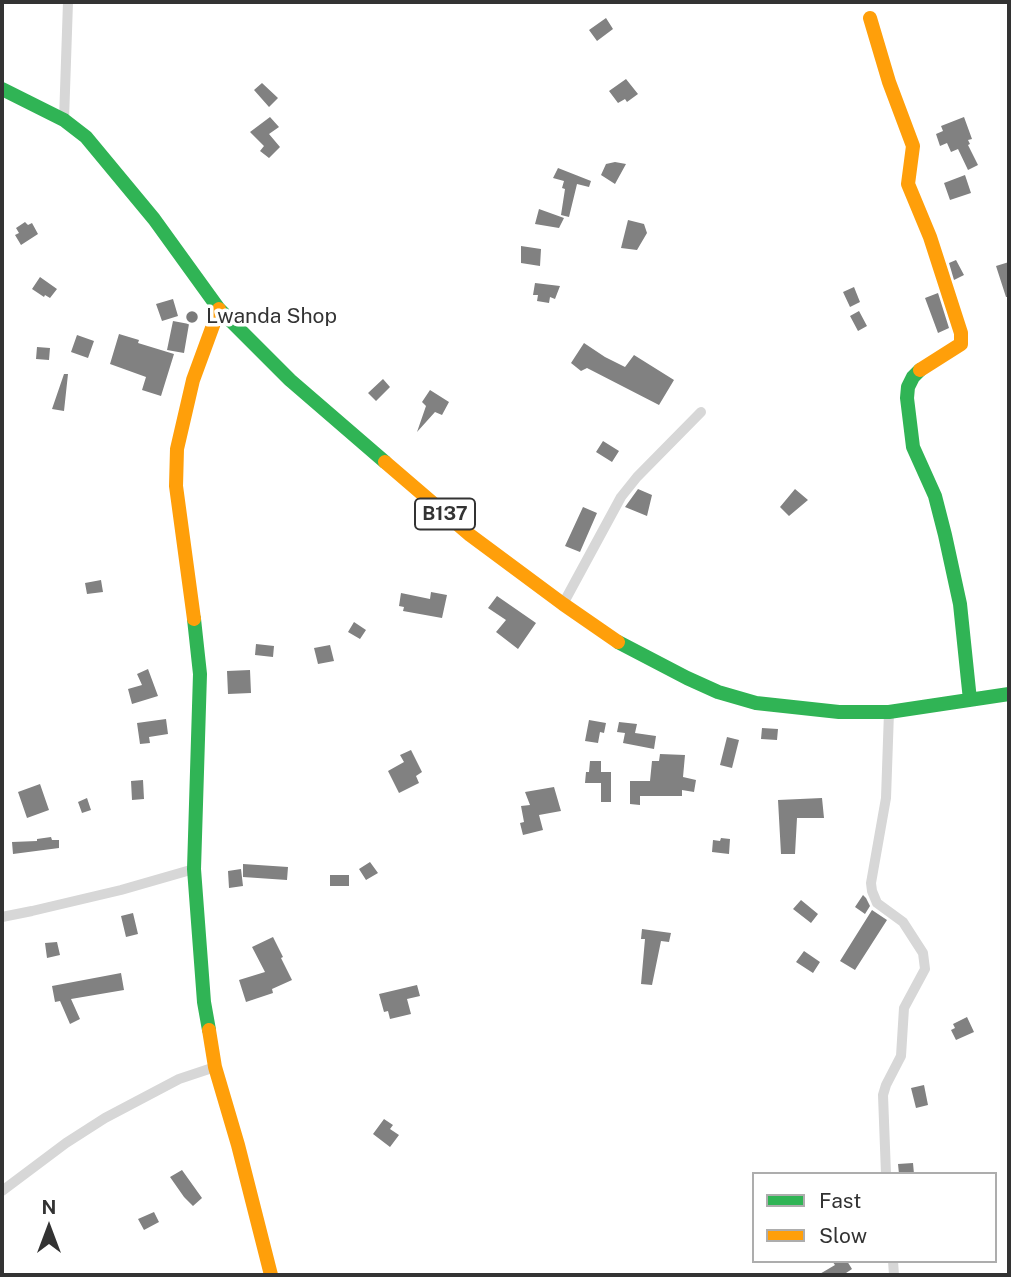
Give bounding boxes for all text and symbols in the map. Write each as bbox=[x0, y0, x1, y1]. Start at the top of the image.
place label: Lwanda Shop bbox=[206, 304, 337, 330]
marker: Lwanda Shop bbox=[184, 309, 200, 325]
road number: B137 bbox=[415, 499, 475, 530]
legend bbox=[752, 1172, 997, 1263]
text: Fast bbox=[819, 1188, 861, 1213]
north arrow bbox=[14, 1193, 84, 1263]
text: N bbox=[42, 1196, 56, 1218]
text: Slow bbox=[819, 1223, 867, 1248]

